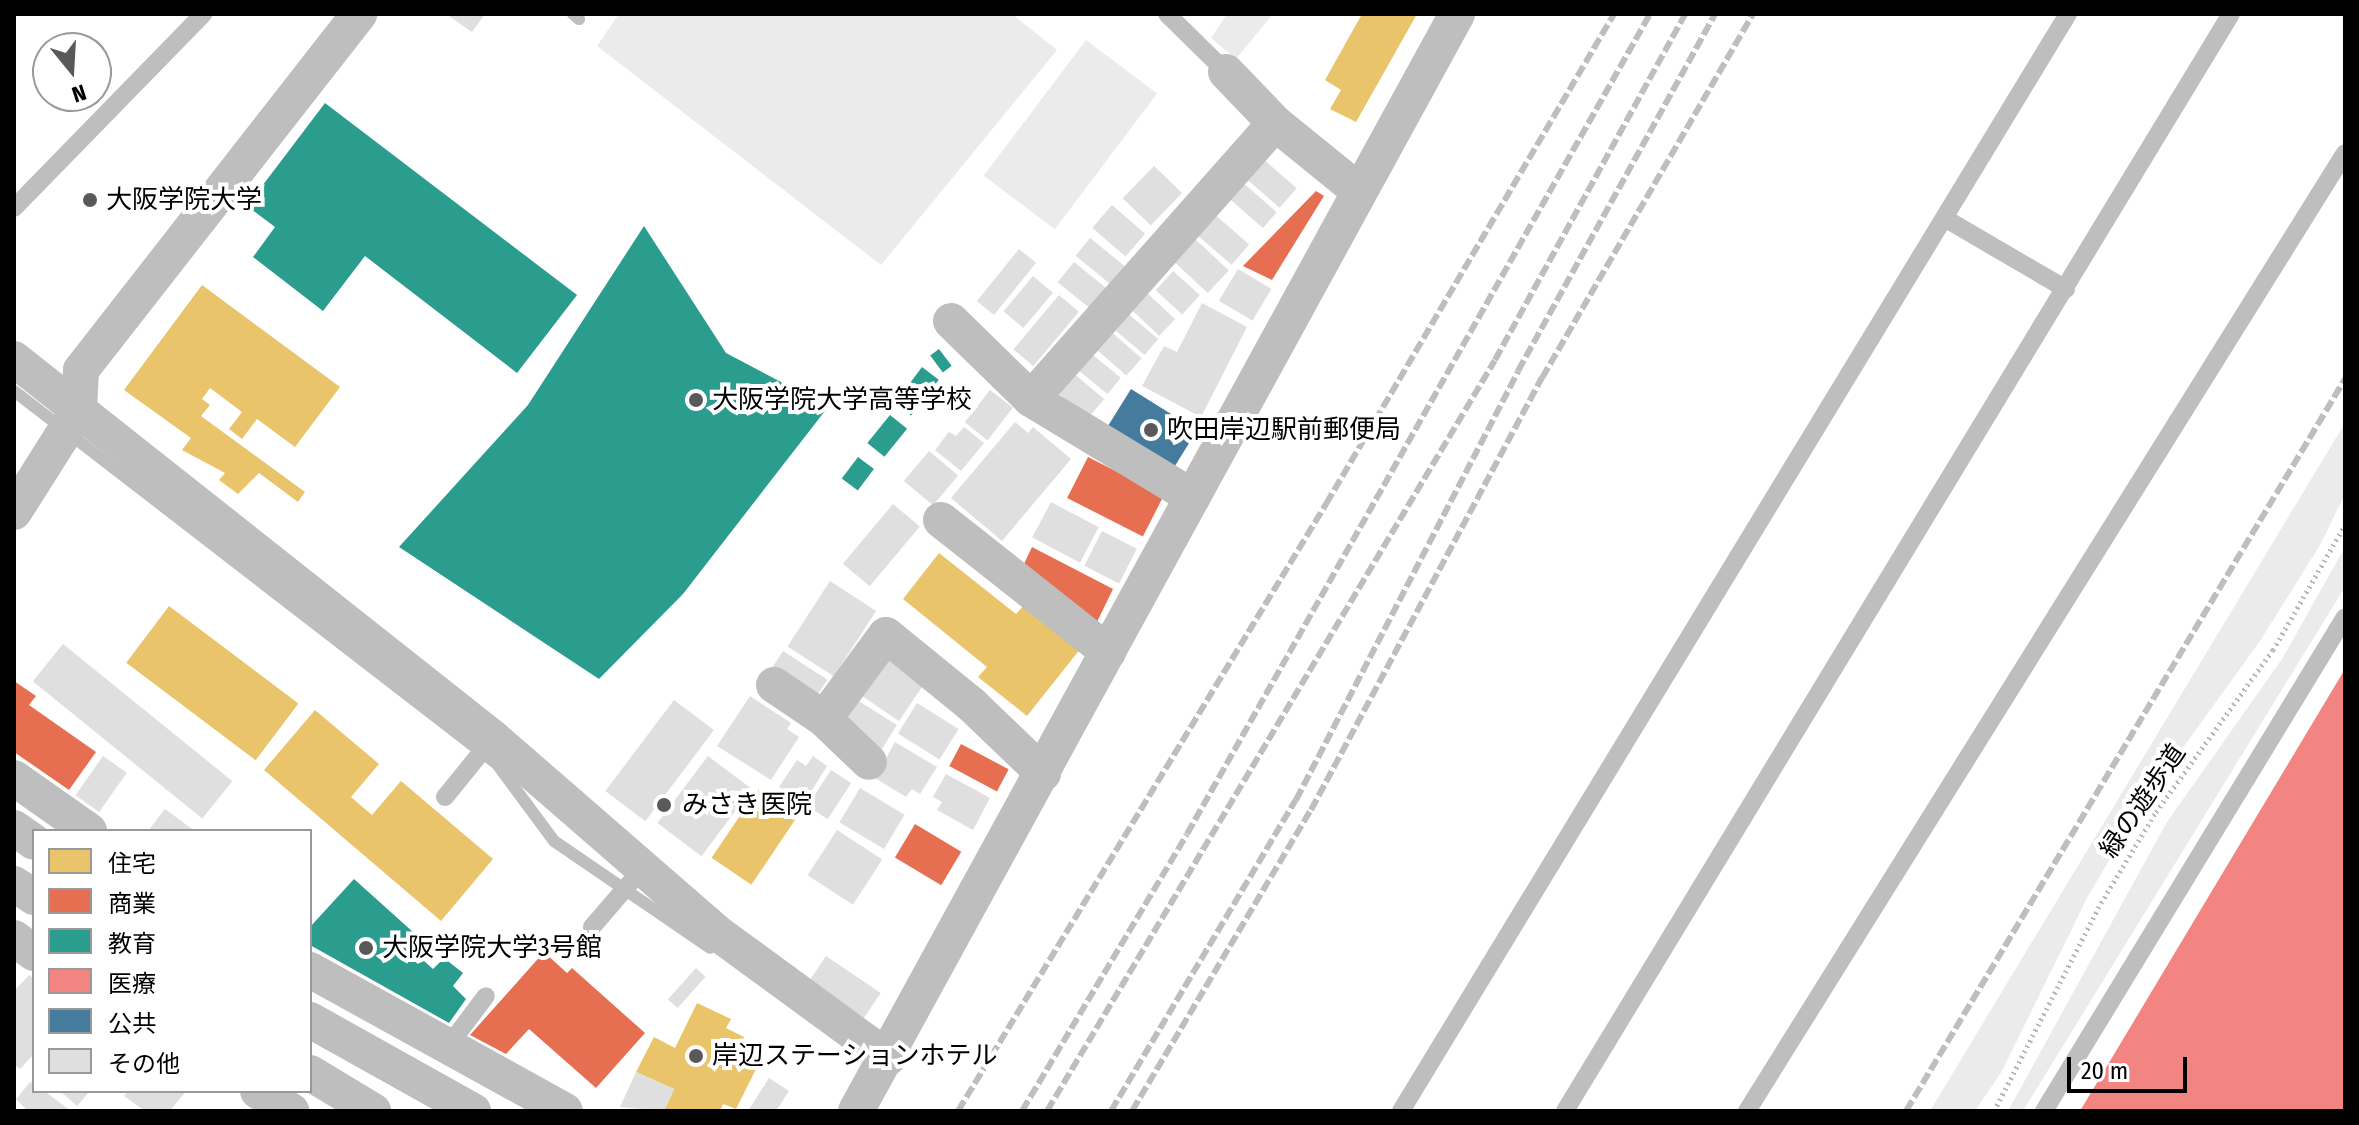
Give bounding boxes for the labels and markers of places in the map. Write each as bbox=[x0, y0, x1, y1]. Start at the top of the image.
place label: 大阪学院大学 bbox=[106, 184, 262, 216]
marker: 大阪学院大学 bbox=[81, 191, 99, 209]
place label: 大阪学院大学高等学校 bbox=[712, 384, 972, 416]
marker: 大阪学院大学高等学校 bbox=[687, 391, 705, 409]
place label: 吹田岸辺駅前郵便局 bbox=[1167, 414, 1401, 446]
marker: 吹田岸辺駅前郵便局 bbox=[1142, 421, 1160, 439]
place label: みさき医院 bbox=[682, 789, 812, 821]
marker: みさき医院 bbox=[653, 794, 675, 816]
place label: 大阪学院大学3号館 bbox=[382, 932, 602, 964]
marker: 大阪学院大学3号館 bbox=[357, 939, 375, 957]
place label: 岸辺ステーションホテル bbox=[712, 1040, 998, 1072]
marker: 岸辺ステーションホテル bbox=[687, 1047, 705, 1065]

